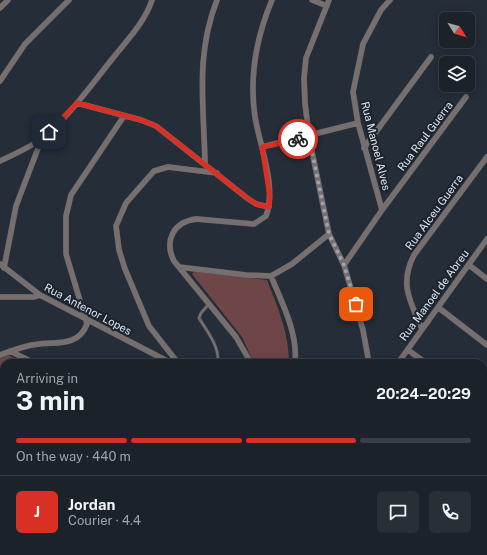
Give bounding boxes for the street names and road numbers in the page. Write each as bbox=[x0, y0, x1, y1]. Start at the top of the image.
street label: Rua Raul Guerra bbox=[395, 99, 455, 173]
street label: Rua Manoel Alves bbox=[359, 100, 393, 192]
street label: Rua Alceu Guerra bbox=[403, 172, 465, 252]
street label: Rua Manoel de Abreu bbox=[397, 247, 471, 343]
street label: Rua Antenor Lopes bbox=[42, 281, 134, 337]

